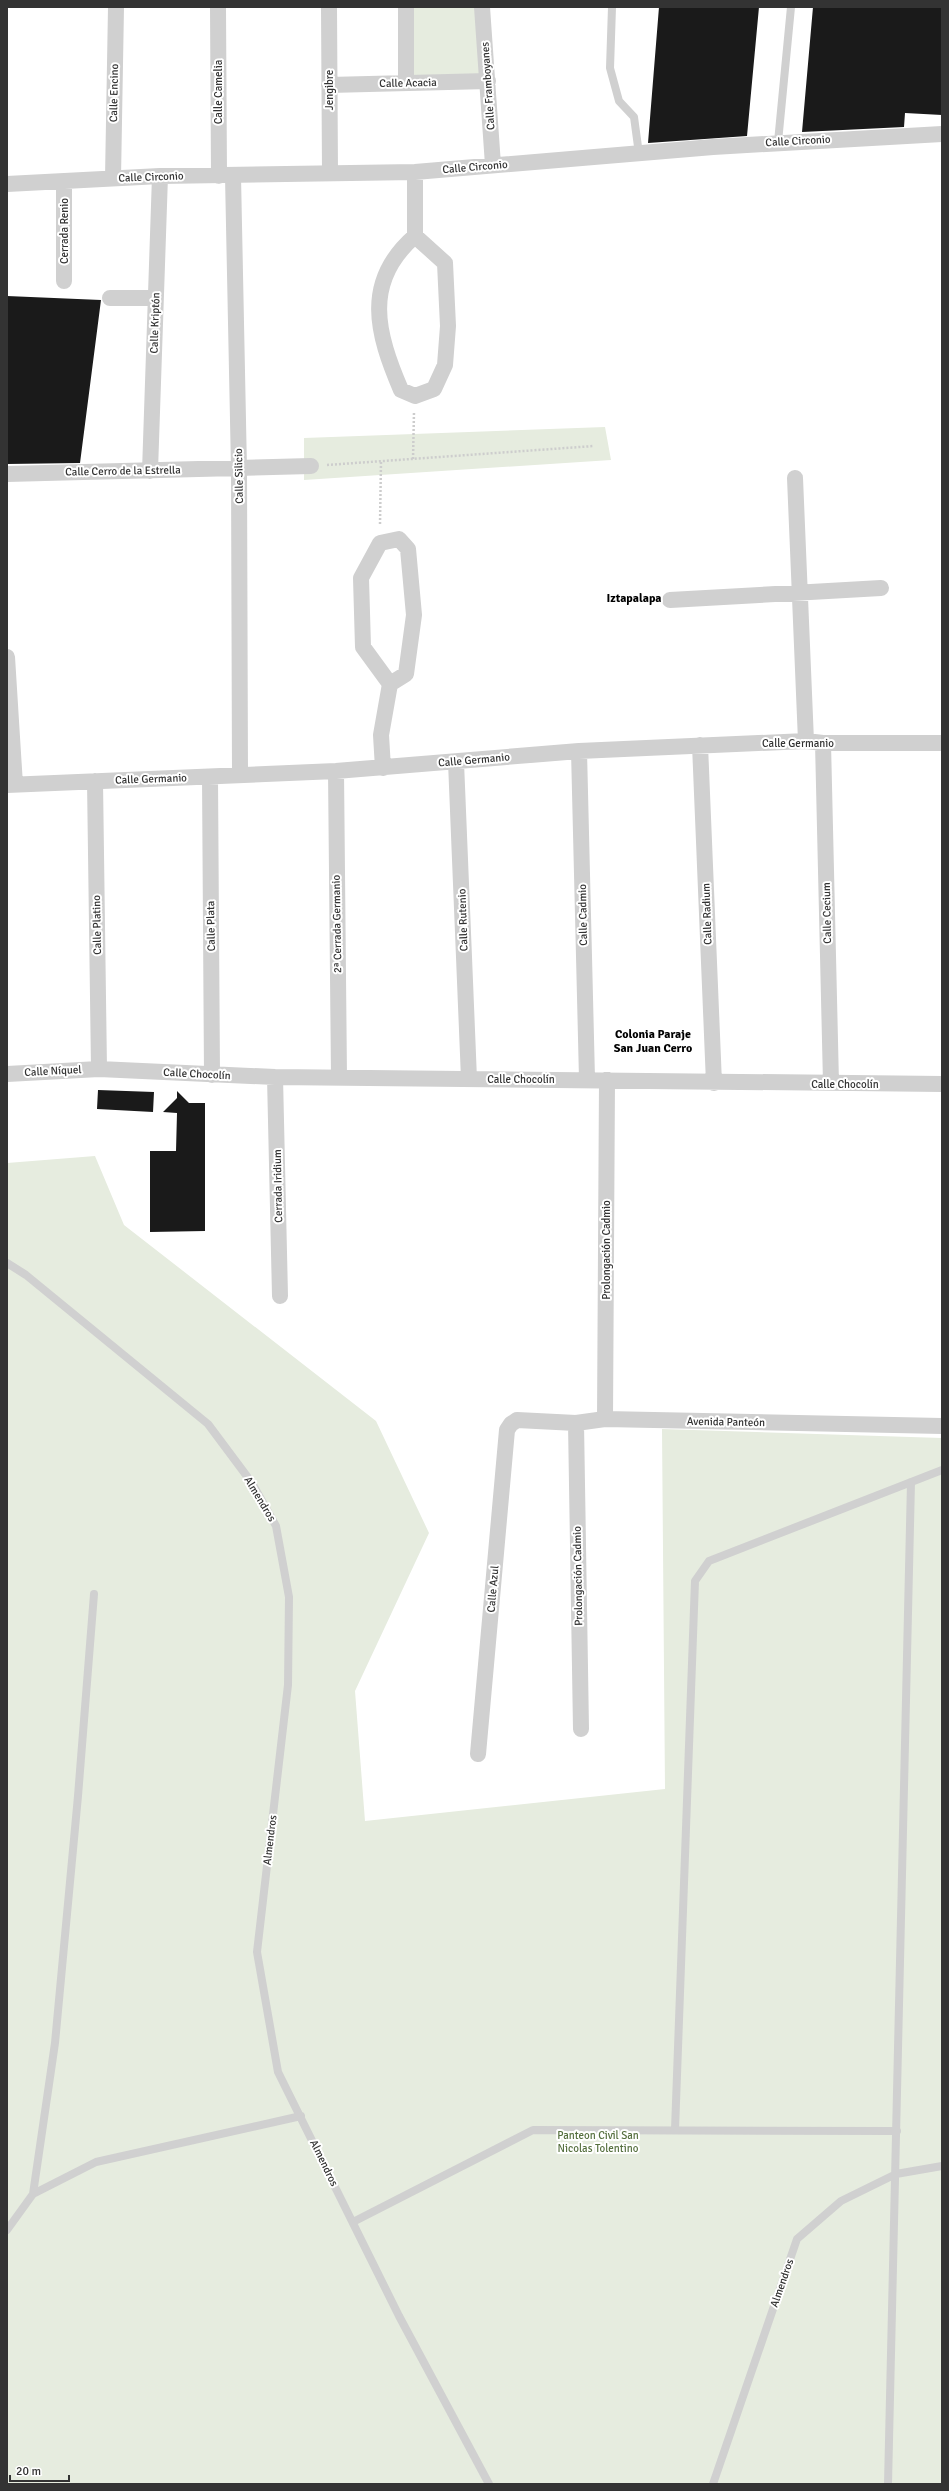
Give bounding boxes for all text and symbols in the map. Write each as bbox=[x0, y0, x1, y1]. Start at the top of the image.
street label: Calle Framboyanes bbox=[478, 41, 498, 131]
street label: Calle Camelia bbox=[212, 59, 225, 124]
street label: Calle Encino bbox=[107, 63, 121, 122]
street label: Jengibre bbox=[323, 70, 336, 110]
street label: Calle Acacia bbox=[379, 76, 437, 90]
street label: Calle Circonio bbox=[765, 133, 831, 149]
street label: Calle Circonio bbox=[442, 158, 508, 176]
street label: Calle Circonio bbox=[118, 169, 184, 185]
street label: Cerrada Renio bbox=[58, 198, 71, 264]
street label: Calle Kriptón bbox=[147, 292, 163, 354]
street label: Calle Silicio bbox=[232, 448, 246, 504]
street label: Calle Cerro de la Estrella bbox=[65, 463, 181, 479]
district label: Iztapalapa bbox=[607, 591, 662, 606]
street label: Calle Germanio bbox=[762, 737, 834, 750]
street label: Calle Germanio bbox=[438, 750, 511, 770]
street label: Calle Germanio bbox=[115, 771, 187, 787]
street label: 2ª Cerrada Germanio bbox=[330, 875, 344, 973]
street label: Calle Cecium bbox=[820, 882, 834, 944]
street label: Calle Radium bbox=[699, 883, 715, 945]
street label: Calle Cadmio bbox=[576, 884, 590, 946]
street label: Calle Rutenio bbox=[455, 888, 471, 952]
street label: Calle Platino bbox=[90, 895, 104, 955]
street label: Calle Plata bbox=[204, 900, 218, 951]
district label: Colonia Paraje San Juan Cerro bbox=[614, 1027, 692, 1056]
street label: Calle Níquel bbox=[24, 1063, 82, 1079]
street label: Calle Chocolín bbox=[163, 1066, 231, 1082]
street label: Calle Chocolín bbox=[487, 1073, 555, 1086]
street label: Calle Chocolín bbox=[811, 1078, 879, 1091]
street label: Cerrada Iridium bbox=[271, 1149, 285, 1223]
street label: Prolongación Cadmio bbox=[600, 1200, 613, 1300]
street label: Avenida Panteón bbox=[687, 1415, 765, 1429]
street label: Almendros bbox=[241, 1474, 279, 1524]
street label: Prolongación Cadmio bbox=[571, 1526, 585, 1626]
street label: Calle Azul bbox=[484, 1565, 502, 1613]
street label: Almendros bbox=[260, 1814, 280, 1866]
park label: Panteon Civil San Nicolas Tolentino bbox=[557, 2129, 639, 2155]
street label: Almendros bbox=[307, 2138, 341, 2189]
street label: Almendros bbox=[768, 2257, 796, 2309]
scale bar bbox=[10, 2457, 69, 2483]
text: 20 m bbox=[16, 2464, 41, 2479]

